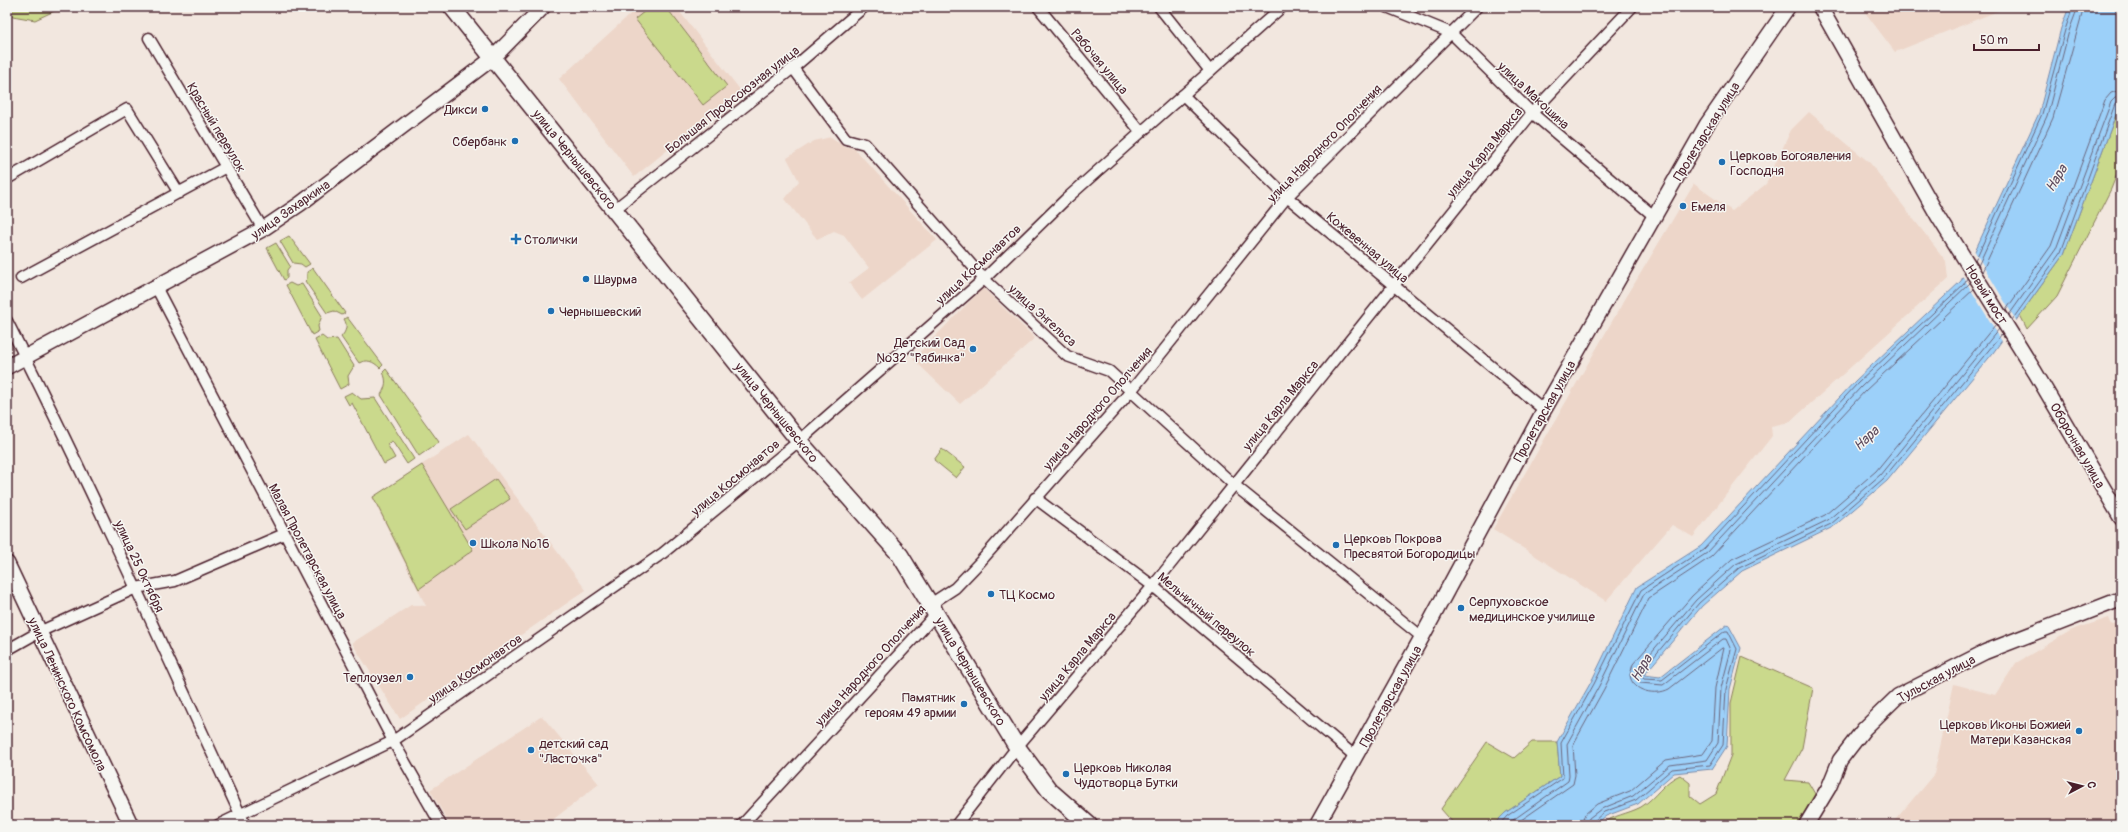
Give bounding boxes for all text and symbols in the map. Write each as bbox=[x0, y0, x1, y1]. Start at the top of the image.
street label: Рабочая улица bbox=[1067, 26, 1131, 98]
scale bar bbox=[1974, 26, 2039, 52]
text: 50 m bbox=[1980, 33, 2008, 48]
street label: Большая Профсоюзная улица bbox=[662, 42, 803, 157]
street label: улица Макошина bbox=[1494, 58, 1572, 133]
street label: Пролетарская улица bbox=[1670, 79, 1744, 184]
street label: Красный переулок bbox=[183, 80, 249, 176]
street label: улица Народного Ополчения bbox=[1263, 81, 1385, 207]
place label: Дикси bbox=[443, 102, 477, 118]
marker: Дикси bbox=[480, 104, 490, 114]
street label: улица Карла Маркса bbox=[1443, 104, 1526, 202]
street label: улица Чернышевского bbox=[528, 106, 619, 213]
place label: Сбербанк bbox=[452, 134, 507, 150]
marker: Сбербанк bbox=[510, 136, 520, 146]
place label: Церковь Богоявления Господня bbox=[1730, 148, 1851, 179]
marker: Церковь Богоявления Господня bbox=[1717, 157, 1727, 167]
water label: Нара bbox=[2042, 160, 2072, 195]
street label: улица Захаркина bbox=[247, 177, 333, 244]
place label: Емеля bbox=[1691, 199, 1726, 215]
marker: Емеля bbox=[1678, 201, 1688, 211]
street label: Кожевенная улица bbox=[1323, 209, 1412, 287]
street label: улица Космонавтов bbox=[932, 221, 1025, 309]
place label: Столички bbox=[524, 232, 577, 248]
marker: Столички bbox=[511, 234, 521, 244]
street label: Новый мост bbox=[1961, 262, 2011, 328]
place label: Шаурма bbox=[594, 272, 637, 288]
marker: Шаурма bbox=[581, 274, 591, 284]
street label: улица Энгельса bbox=[1004, 280, 1080, 350]
place label: Чернышевский bbox=[559, 304, 642, 320]
marker: Чернышевский bbox=[546, 306, 556, 316]
place label: Детский Сад №32 "Рябинка" bbox=[876, 335, 965, 366]
marker: Детский Сад №32 "Рябинка" bbox=[968, 344, 978, 354]
street label: улица Народного Ополчения bbox=[1039, 344, 1156, 474]
street label: улица Карла Маркса bbox=[1239, 357, 1322, 455]
street label: Пролетарская улица bbox=[1510, 358, 1579, 465]
street label: улица Чернышевского bbox=[730, 359, 821, 466]
street label: Оборонная улица bbox=[2046, 400, 2108, 491]
water label: Нара bbox=[1850, 421, 1884, 454]
street label: улица Космонавтов bbox=[687, 436, 783, 520]
street label: Малая Пролетарская улица bbox=[265, 481, 350, 622]
street label: улица 25 Октября bbox=[110, 517, 167, 615]
place label: Церковь Покрова Пресвятой Богородицы bbox=[1344, 531, 1475, 562]
place label: Школа №16 bbox=[481, 536, 549, 552]
marker: Школа №16 bbox=[468, 538, 478, 548]
marker: Церковь Покрова Пресвятой Богородицы bbox=[1331, 540, 1341, 550]
street label: Мельничный переулок bbox=[1154, 569, 1259, 661]
place label: ТЦ Космо bbox=[999, 587, 1055, 603]
marker: ТЦ Космо bbox=[986, 589, 996, 599]
place label: Серпуховское медицинское училище bbox=[1469, 594, 1596, 625]
street label: улица Народного Ополчения bbox=[811, 602, 930, 731]
marker: Серпуховское медицинское училище bbox=[1456, 603, 1466, 613]
street label: улица Карла Маркса bbox=[1035, 609, 1120, 705]
street label: улица Чернышевского bbox=[931, 613, 1009, 729]
street label: улица Ленинского Комсомола bbox=[24, 614, 110, 774]
street label: улица Космонавтов bbox=[425, 631, 525, 708]
street label: Пролетарская улица bbox=[1356, 643, 1425, 750]
water label: Нара bbox=[1627, 650, 1657, 685]
street label: Тульская улица bbox=[1895, 652, 1978, 706]
place label: Теплоузел bbox=[343, 670, 402, 686]
marker: Теплоузел bbox=[405, 672, 415, 682]
place label: Памятник героям 49 армии bbox=[865, 690, 956, 721]
marker: Памятник героям 49 армии bbox=[959, 699, 969, 709]
place label: Церковь Иконы Божией Матери Казанская bbox=[1940, 717, 2071, 748]
marker: Церковь Иконы Божией Матери Казанская bbox=[2074, 726, 2084, 736]
place label: детский сад "Ласточка" bbox=[539, 736, 609, 767]
marker: детский сад "Ласточка" bbox=[526, 745, 536, 755]
place label: Церковь Николая Чудотворца Бутки bbox=[1074, 760, 1178, 791]
north arrow bbox=[2062, 766, 2102, 806]
marker: Церковь Николая Чудотворца Бутки bbox=[1061, 769, 1071, 779]
text: С bbox=[2085, 781, 2098, 789]

